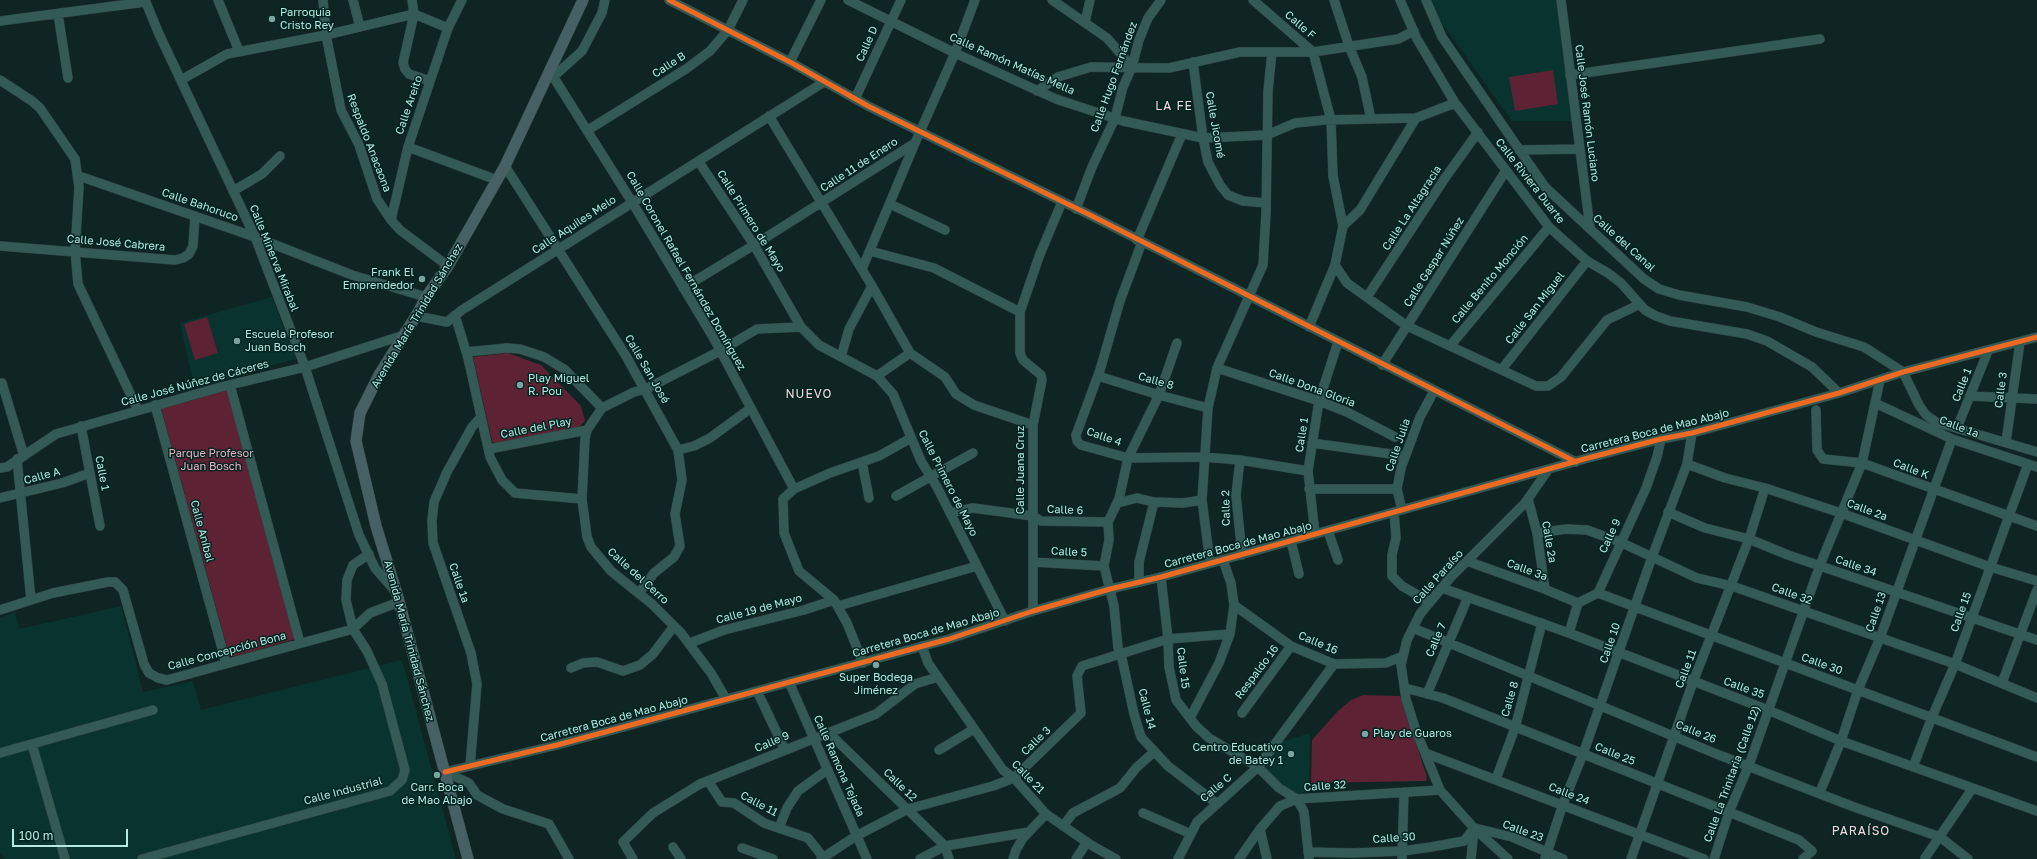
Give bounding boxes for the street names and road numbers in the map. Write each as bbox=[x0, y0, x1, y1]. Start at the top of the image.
street label: Calle F bbox=[1282, 8, 1318, 42]
street label: Calle Hugo Fernández bbox=[1088, 20, 1140, 134]
street label: Calle D bbox=[853, 24, 881, 64]
street label: Calle Ramón Matías Mella bbox=[947, 30, 1077, 98]
street label: Calle José Ramón Luciano bbox=[1572, 44, 1602, 182]
street label: Calle B bbox=[650, 49, 688, 81]
street label: Calle Areito bbox=[393, 74, 425, 136]
street label: Calle Jicomé bbox=[1203, 91, 1227, 159]
street label: Respaldo Anacaona bbox=[344, 92, 394, 194]
street label: Calle 11 de Enero bbox=[818, 135, 900, 195]
street label: Calle Riviera Duarte bbox=[1493, 136, 1567, 226]
street label: Calle La Altagracia bbox=[1380, 163, 1444, 253]
street label: Calle Primero de Mayo bbox=[714, 168, 788, 274]
street label: Calle Coronel Rafael Fernández Domínguez bbox=[623, 169, 749, 373]
street label: Calle Bahoruco bbox=[160, 186, 240, 224]
street label: Calle Aquiles Melo bbox=[529, 193, 619, 257]
street label: Calle Minerva Mirabal bbox=[247, 203, 301, 313]
street label: Calle del Canal bbox=[1590, 212, 1658, 274]
street label: Calle Gaspar Núñez bbox=[1401, 215, 1467, 309]
street label: Calle José Cabrera bbox=[66, 232, 166, 254]
street label: Calle Benito Monción bbox=[1449, 232, 1531, 326]
street label: Avenida María Trinidad Sánchez bbox=[368, 241, 466, 391]
street label: Calle San Miguel bbox=[1503, 269, 1567, 347]
street label: Calle San José bbox=[622, 332, 672, 406]
street label: Calle José Núñez de Cáceres bbox=[120, 357, 270, 409]
street label: Calle Dona Gloria bbox=[1267, 366, 1357, 410]
street label: Calle 1 bbox=[1949, 366, 1975, 404]
street label: Calle 8 bbox=[1137, 370, 1175, 392]
street label: Calle 3 bbox=[1992, 371, 2010, 409]
street label: Carretera Boca de Mao Abajo bbox=[1580, 406, 1730, 456]
street label: Calle 1ª bbox=[1937, 413, 1981, 441]
street label: Calle del Play bbox=[499, 415, 573, 441]
street label: Calle 1 bbox=[1293, 417, 1311, 453]
street label: Calle Julia bbox=[1383, 417, 1413, 473]
street label: Calle 4 bbox=[1085, 425, 1123, 449]
street label: Calle Juana Cruz bbox=[1014, 426, 1028, 514]
street label: Calle Primero de Mayo bbox=[915, 428, 981, 538]
street label: Calle 1 bbox=[92, 455, 112, 491]
street label: Calle K bbox=[1891, 456, 1931, 482]
street label: Calle A bbox=[22, 465, 62, 487]
street label: Calle 2 bbox=[1219, 490, 1233, 526]
street label: Calle 2ª bbox=[1845, 497, 1889, 523]
street label: Calle Aníbal bbox=[187, 499, 217, 563]
street label: Calle 6 bbox=[1047, 503, 1083, 517]
street label: Calle 9 bbox=[1596, 517, 1624, 555]
street label: Carretera Boca de Mao Abajo bbox=[1163, 519, 1313, 571]
street label: Calle 2ª bbox=[1539, 520, 1559, 564]
street label: Calle 5 bbox=[1051, 544, 1087, 560]
street label: Calle del Cerro bbox=[605, 545, 671, 607]
street label: Calle Paraíso bbox=[1410, 547, 1466, 607]
street label: Calle 34 bbox=[1834, 553, 1878, 579]
street label: Calle 3ª bbox=[1505, 557, 1549, 583]
street label: Avenida María Trinidad Sánchez bbox=[381, 559, 437, 723]
street label: Calle 1ª bbox=[446, 561, 472, 605]
street label: Calle 32 bbox=[1770, 581, 1814, 607]
street label: Calle 13 bbox=[1863, 590, 1889, 634]
street label: Calle 15 bbox=[1948, 590, 1974, 634]
street label: Calle 19 de Mayo bbox=[715, 591, 803, 627]
street label: Carretera Boca de Mao Abajo bbox=[851, 606, 1001, 660]
street label: Calle 7 bbox=[1423, 621, 1449, 659]
street label: Calle 10 bbox=[1597, 621, 1623, 665]
street label: Calle Concepción Bona bbox=[166, 629, 288, 673]
street label: Calle 16 bbox=[1296, 629, 1340, 657]
street label: Respaldo 16 bbox=[1232, 642, 1282, 702]
street label: Calle 15 bbox=[1174, 647, 1192, 689]
street label: Calle 11 bbox=[1673, 648, 1699, 690]
street label: Calle 30 bbox=[1800, 650, 1844, 678]
street label: Calle 35 bbox=[1722, 675, 1766, 701]
street label: Calle 8 bbox=[1499, 680, 1521, 718]
street label: Calle 14 bbox=[1136, 687, 1158, 731]
street label: Carretera Boca de Mao Abajo bbox=[539, 693, 689, 745]
street label: Calle La Trinitaria (Calle 12) bbox=[1701, 704, 1763, 844]
street label: Calle Ramona Tejada bbox=[811, 713, 867, 819]
street label: Calle 26 bbox=[1674, 718, 1718, 746]
street label: Calle 3 bbox=[1018, 724, 1054, 758]
street label: Calle 9 bbox=[753, 729, 791, 755]
street label: Calle 25 bbox=[1593, 740, 1637, 768]
street label: Calle 21 bbox=[1009, 757, 1047, 797]
street label: Calle 12 bbox=[880, 766, 920, 804]
street label: Calle C bbox=[1197, 771, 1235, 805]
street label: Calle Industrial bbox=[302, 774, 384, 808]
street label: Calle 32 bbox=[1303, 778, 1347, 794]
street label: Calle 24 bbox=[1547, 780, 1591, 808]
street label: Calle 11 bbox=[738, 789, 780, 819]
street label: Calle 23 bbox=[1501, 818, 1545, 844]
street label: Calle 30 bbox=[1372, 830, 1416, 846]

